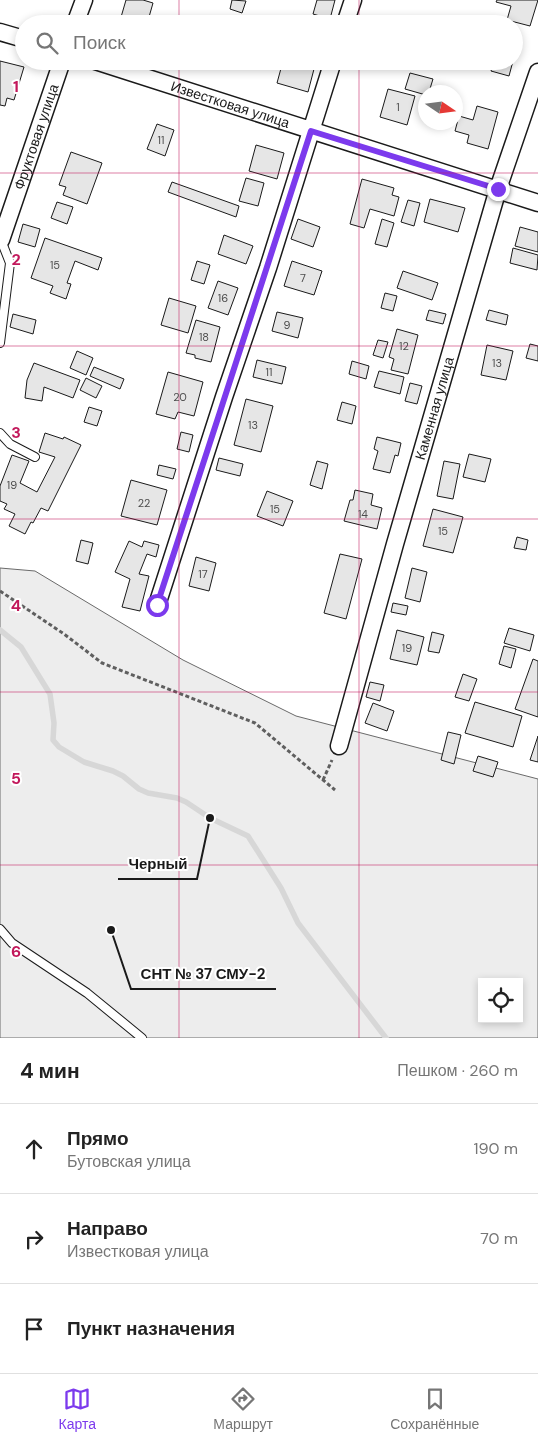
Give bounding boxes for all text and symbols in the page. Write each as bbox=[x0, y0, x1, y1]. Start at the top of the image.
search box bbox=[15, 15, 523, 70]
icon: search bbox=[33, 29, 61, 57]
text: Поиск bbox=[73, 30, 126, 55]
text: 1 bbox=[13, 76, 19, 97]
street label: Известковая улица bbox=[168, 77, 292, 132]
street label: Фруктовая улица bbox=[10, 81, 63, 192]
north arrow bbox=[418, 85, 463, 130]
house number: 1 bbox=[396, 100, 400, 114]
house number: 11 bbox=[158, 133, 164, 147]
route end bbox=[487, 178, 510, 201]
text: 2 bbox=[11, 249, 21, 270]
house number: 15 bbox=[50, 258, 60, 272]
house number: 7 bbox=[300, 271, 306, 285]
house number: 16 bbox=[218, 291, 228, 305]
house number: 9 bbox=[284, 318, 291, 332]
house number: 18 bbox=[199, 330, 209, 344]
house number: 12 bbox=[399, 339, 409, 353]
street label: Каменная улица bbox=[411, 354, 458, 462]
house number: 13 bbox=[492, 356, 502, 370]
house number: 11 bbox=[266, 365, 272, 379]
house number: 20 bbox=[173, 390, 187, 404]
house number: 13 bbox=[248, 418, 258, 432]
text: 3 bbox=[11, 422, 21, 443]
house number: 19 bbox=[7, 478, 17, 492]
house number: 22 bbox=[138, 496, 150, 510]
house number: 15 bbox=[270, 502, 280, 516]
house number: 14 bbox=[358, 507, 368, 521]
house number: 15 bbox=[438, 524, 448, 538]
house number: 17 bbox=[198, 567, 208, 581]
route start bbox=[146, 594, 169, 617]
text: 4 bbox=[11, 595, 21, 616]
house number: 19 bbox=[402, 641, 412, 655]
text: 5 bbox=[11, 768, 21, 789]
callout: Черный bbox=[118, 849, 197, 879]
text: Черный bbox=[128, 854, 188, 874]
text: 6 bbox=[11, 941, 21, 962]
callout: СНТ № 37 СМУ-2 bbox=[131, 959, 276, 989]
text: СНТ № 37 СМУ-2 bbox=[141, 964, 266, 984]
map controls bbox=[478, 978, 523, 1023]
button: locate bbox=[478, 978, 523, 1023]
text: 4 мин bbox=[20, 1057, 80, 1085]
text: Пешком · 260 m bbox=[397, 1060, 518, 1081]
text: Прямо bbox=[67, 1126, 129, 1151]
icon: ahead bbox=[20, 1135, 48, 1163]
text: 190 m bbox=[474, 1138, 518, 1159]
text: Бутовская улица bbox=[67, 1151, 191, 1172]
text: Направо bbox=[67, 1216, 148, 1241]
icon: right bbox=[20, 1225, 48, 1253]
text: 70 m bbox=[480, 1228, 518, 1249]
text: Известковая улица bbox=[67, 1241, 209, 1262]
icon: arrive bbox=[20, 1315, 48, 1343]
text: Пункт назначения bbox=[67, 1316, 235, 1341]
tab: Карта bbox=[59, 1385, 96, 1433]
tab: Маршрут bbox=[213, 1385, 273, 1433]
tab: Сохранённые bbox=[390, 1385, 479, 1433]

